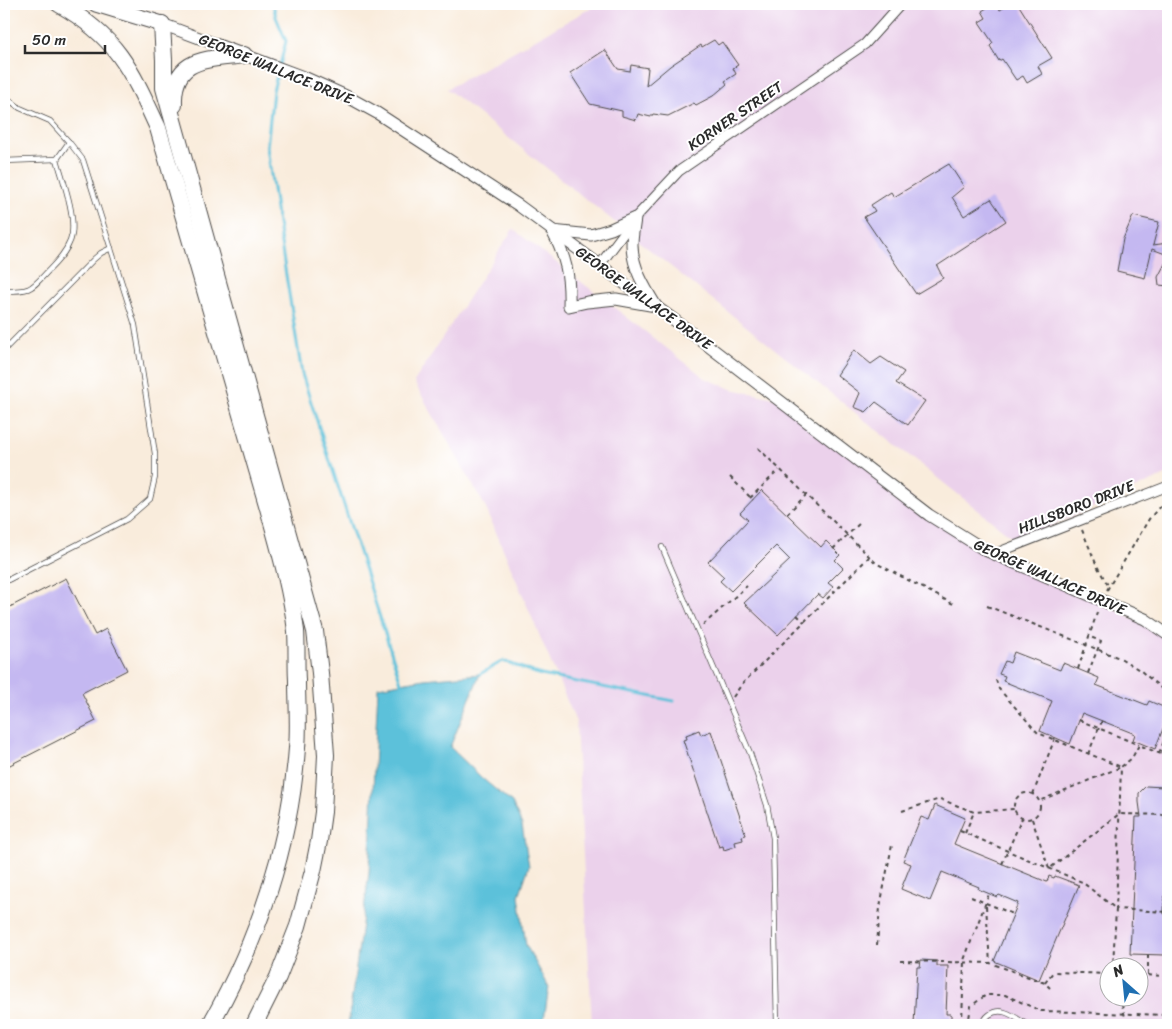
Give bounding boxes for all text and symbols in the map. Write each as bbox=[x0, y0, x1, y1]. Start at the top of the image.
scale bar bbox=[25, 22, 105, 54]
street label: GEORGE WALLACE DRIVE bbox=[195, 26, 359, 112]
text: 50 m bbox=[32, 27, 67, 53]
street label: KORNER STREET bbox=[682, 74, 789, 158]
street label: GEORGE WALLACE DRIVE bbox=[570, 239, 720, 358]
street label: HILLSBORO DRIVE bbox=[1014, 472, 1140, 541]
street label: GEORGE WALLACE DRIVE bbox=[970, 532, 1132, 623]
north arrow bbox=[1100, 956, 1150, 1006]
text: N bbox=[1107, 957, 1129, 985]

